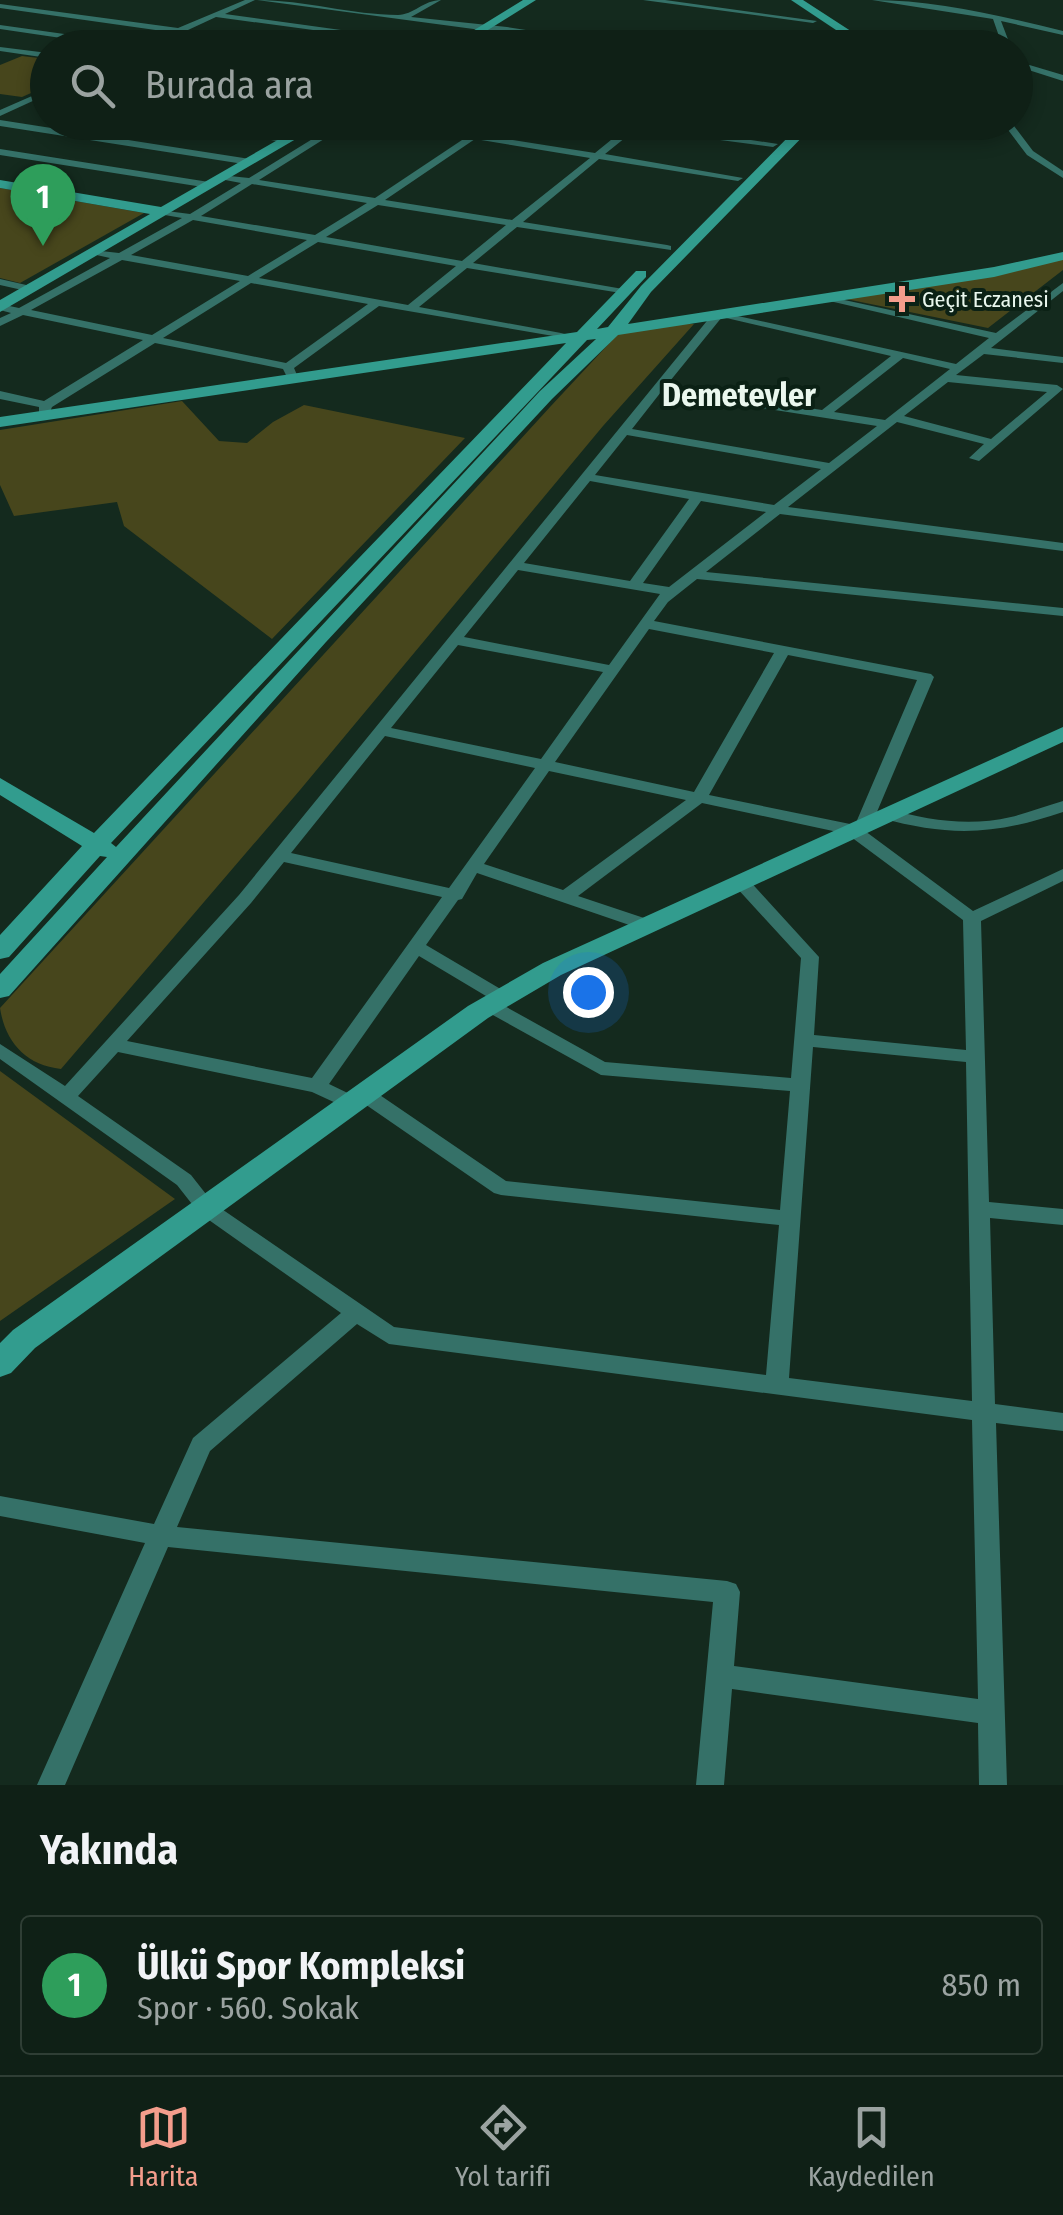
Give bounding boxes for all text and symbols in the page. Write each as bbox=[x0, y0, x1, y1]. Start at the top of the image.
search box bbox=[30, 30, 1033, 140]
icon: search bbox=[65, 58, 120, 113]
text: Burada ara bbox=[145, 62, 314, 108]
pin: 1 bbox=[10, 164, 76, 246]
place label: Geçit Eczanesi bbox=[922, 286, 1049, 313]
marker: Geçit Eczanesi bbox=[891, 288, 913, 310]
district label: Demetevler bbox=[662, 376, 816, 414]
your location bbox=[563, 967, 614, 1018]
text: Yakında bbox=[40, 1825, 178, 1875]
text: Ülkü Spor Kompleksi bbox=[137, 1943, 465, 1989]
text: 1 bbox=[68, 1966, 81, 2004]
text: 850 m bbox=[942, 1966, 1021, 2004]
text: Spor · 560. Sokak bbox=[137, 1989, 359, 2027]
tab: Harita bbox=[128, 2100, 198, 2193]
tab: Yol tarifi bbox=[455, 2100, 551, 2193]
tab: Kaydedilen bbox=[808, 2100, 935, 2193]

